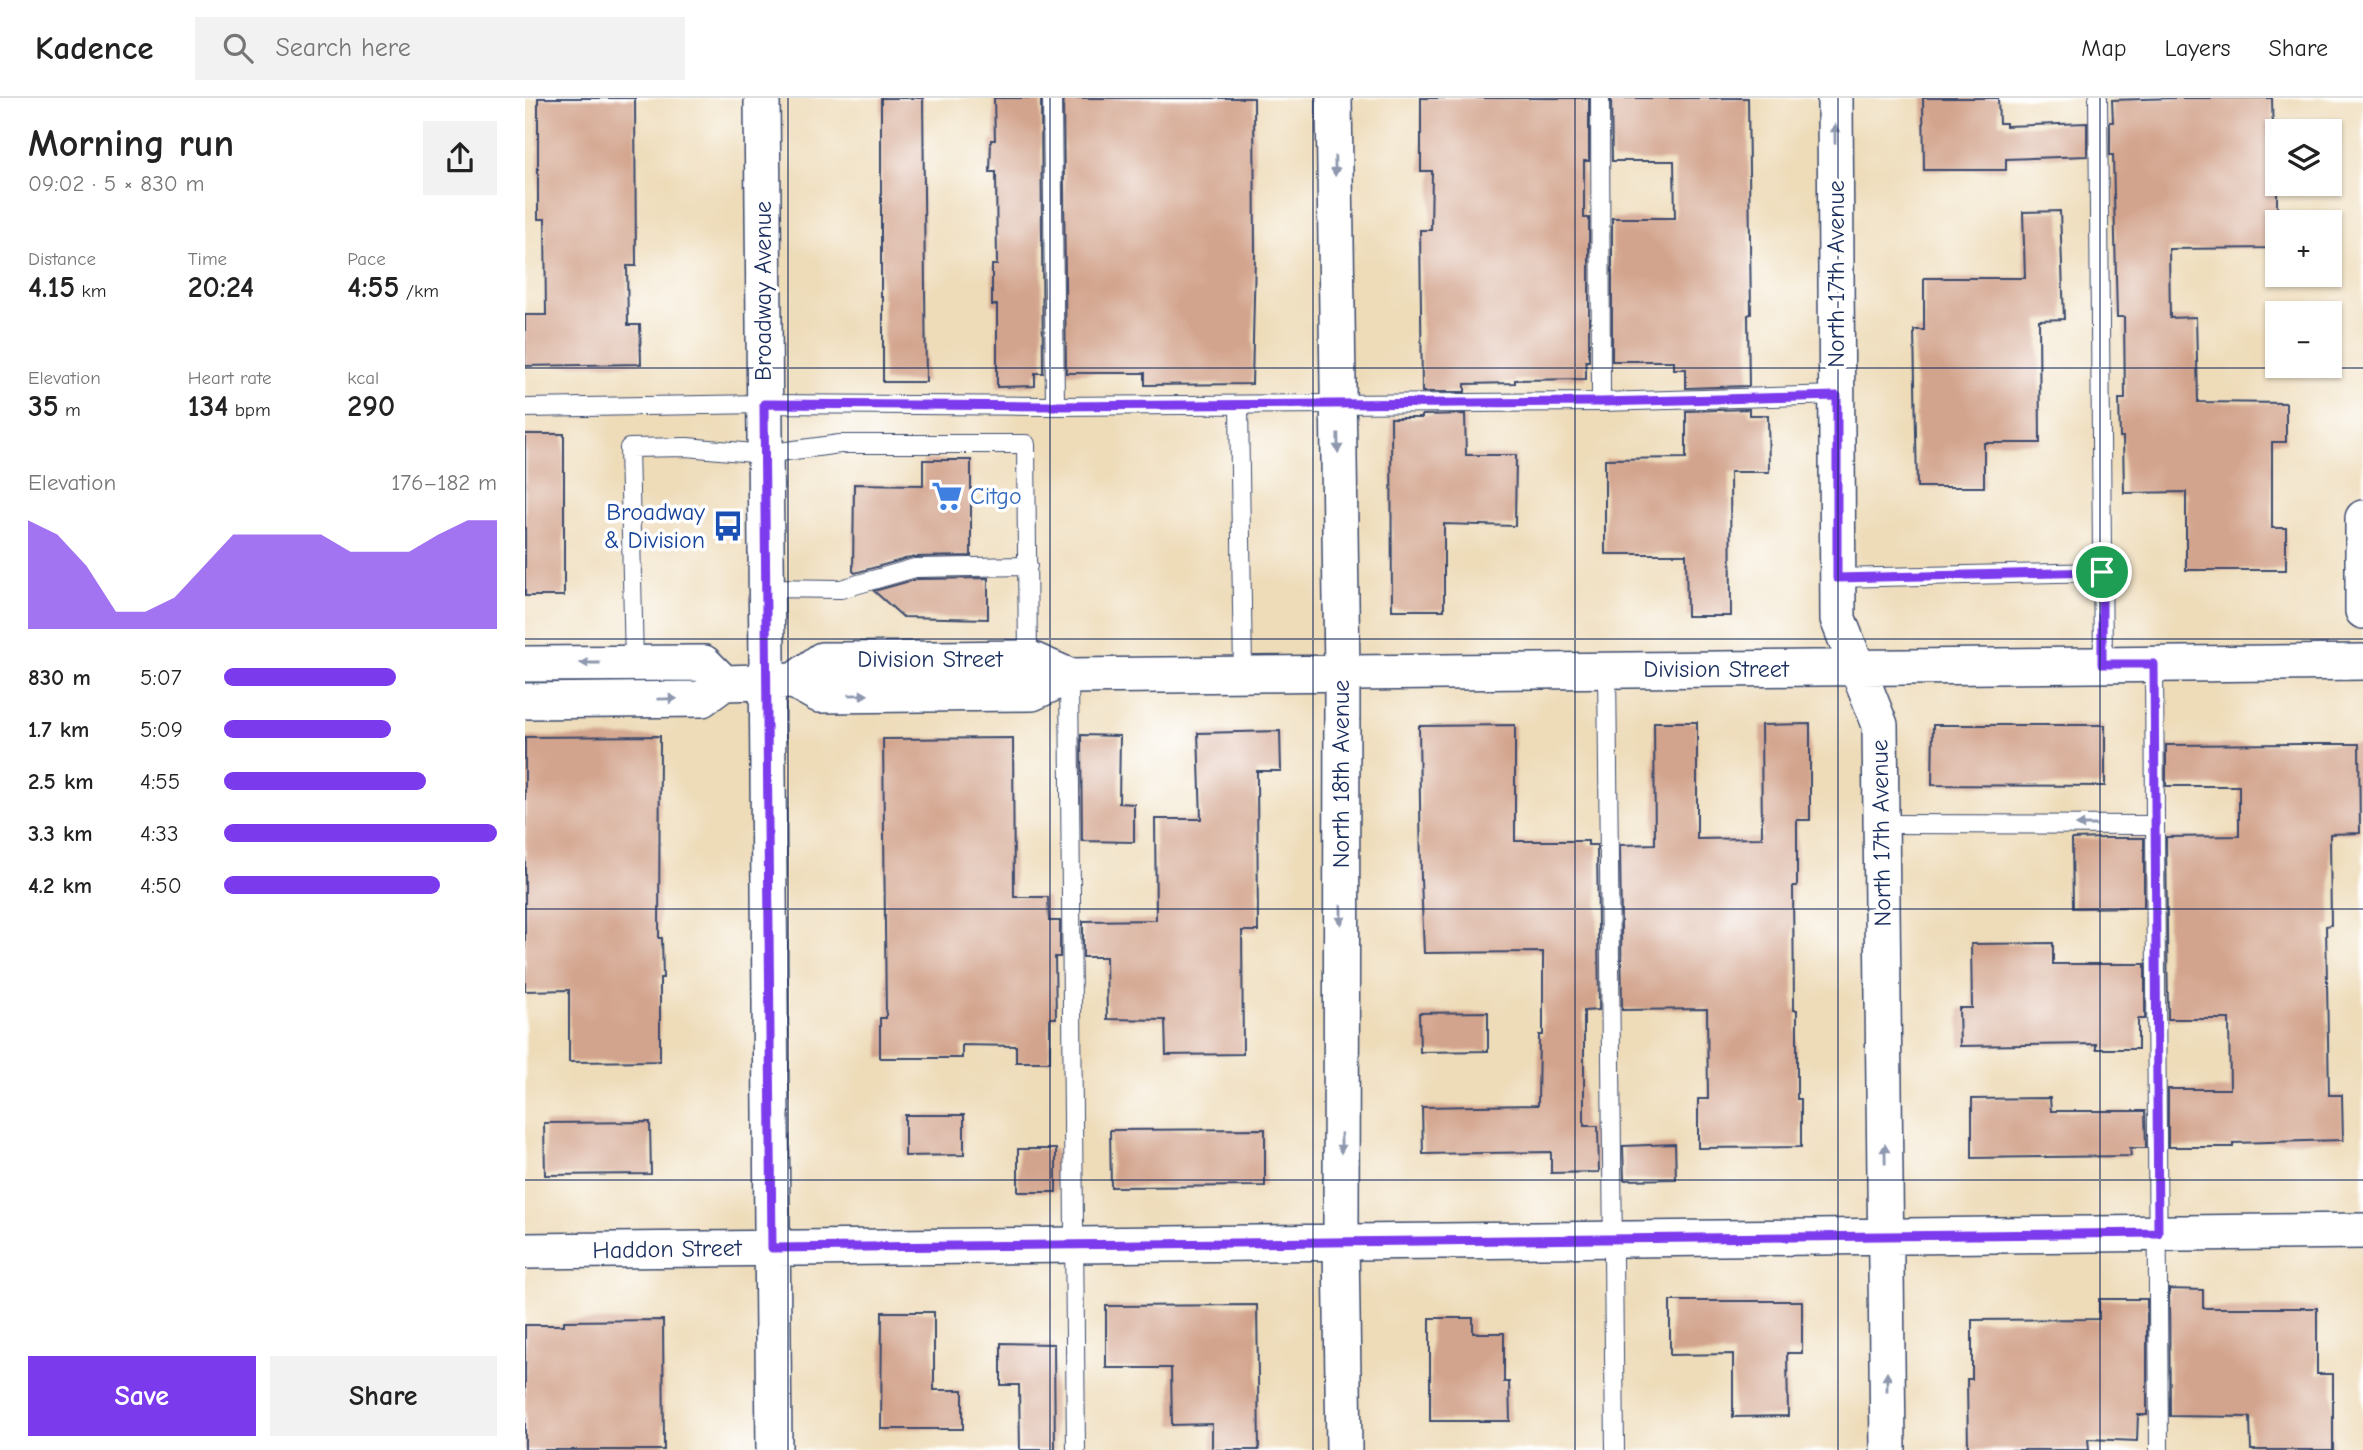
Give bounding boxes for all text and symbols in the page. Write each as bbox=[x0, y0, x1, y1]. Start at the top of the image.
search box bbox=[195, 17, 685, 80]
text: Kadence bbox=[35, 29, 153, 67]
icon: search bbox=[219, 29, 257, 67]
text: Search here bbox=[275, 33, 411, 63]
text: Map bbox=[2081, 34, 2127, 62]
text: Layers bbox=[2165, 34, 2230, 62]
text: Share bbox=[2268, 34, 2328, 62]
map controls bbox=[2265, 119, 2342, 378]
button: layers bbox=[2265, 119, 2342, 196]
button: share bbox=[423, 121, 497, 195]
text: Morning run bbox=[28, 122, 234, 166]
one-way arrow bbox=[1829, 123, 1841, 145]
one-way arrow bbox=[1329, 155, 1341, 177]
text: 09:02 · 5 × 830 m bbox=[28, 170, 205, 197]
street label: North 17th Avenue bbox=[1822, 180, 1850, 368]
street label: Broadway Avenue bbox=[749, 201, 777, 381]
button: + bbox=[2265, 210, 2342, 287]
text: Distance bbox=[28, 248, 96, 270]
text: Time bbox=[188, 248, 227, 270]
text: Pace bbox=[347, 248, 386, 270]
text: 4.15 bbox=[28, 270, 75, 305]
text: 20:24 bbox=[188, 270, 254, 305]
text: 4:55 bbox=[347, 270, 399, 305]
text: km bbox=[75, 280, 107, 302]
text: /km bbox=[399, 280, 439, 302]
button: − bbox=[2265, 301, 2342, 378]
text: Elevation bbox=[28, 367, 101, 389]
text: Heart rate bbox=[188, 367, 271, 389]
text: kcal bbox=[347, 367, 379, 389]
text: 35 bbox=[28, 389, 59, 424]
text: 134 bbox=[188, 389, 228, 424]
text: 290 bbox=[347, 389, 395, 424]
text: m bbox=[59, 399, 81, 421]
text: bpm bbox=[228, 399, 271, 421]
one-way arrow bbox=[1332, 432, 1343, 454]
text: Elevation bbox=[28, 469, 116, 496]
text: 176–182 m bbox=[391, 469, 497, 496]
supermarket icon: Citgo bbox=[930, 479, 964, 513]
place label: Citgo bbox=[970, 482, 1022, 510]
place label: Broadway & Division bbox=[604, 498, 705, 554]
bus stop icon: Broadway & Division bbox=[711, 509, 745, 543]
pin bbox=[2072, 542, 2132, 602]
icon: arrive bbox=[2083, 553, 2121, 591]
street label: Division Street bbox=[857, 645, 1004, 673]
street label: Division Street bbox=[1643, 655, 1790, 683]
one-way arrow bbox=[579, 657, 601, 669]
text: 830 m bbox=[28, 664, 91, 691]
text: 5:07 bbox=[140, 664, 182, 691]
street label: North 18th Avenue bbox=[1327, 680, 1355, 868]
one-way arrow bbox=[847, 689, 869, 701]
one-way arrow bbox=[656, 693, 678, 705]
text: 1.7 km bbox=[28, 716, 89, 743]
text: 5:09 bbox=[140, 716, 183, 743]
street label: North 17th Avenue bbox=[1865, 739, 1897, 927]
text: 2.5 km bbox=[28, 768, 94, 795]
text: 4:55 bbox=[140, 768, 180, 795]
one-way arrow bbox=[2075, 819, 2097, 831]
text: 3.3 km bbox=[28, 820, 93, 847]
text: 4:33 bbox=[140, 820, 179, 847]
text: 4.2 km bbox=[28, 872, 92, 899]
text: 4:50 bbox=[140, 872, 182, 899]
one-way arrow bbox=[1335, 904, 1347, 926]
one-way arrow bbox=[1335, 1132, 1347, 1154]
one-way arrow bbox=[1880, 1143, 1891, 1165]
street label: Haddon Street bbox=[592, 1234, 743, 1264]
button: Save bbox=[28, 1356, 256, 1436]
button: Share bbox=[270, 1356, 497, 1436]
one-way arrow bbox=[1881, 1371, 1893, 1393]

